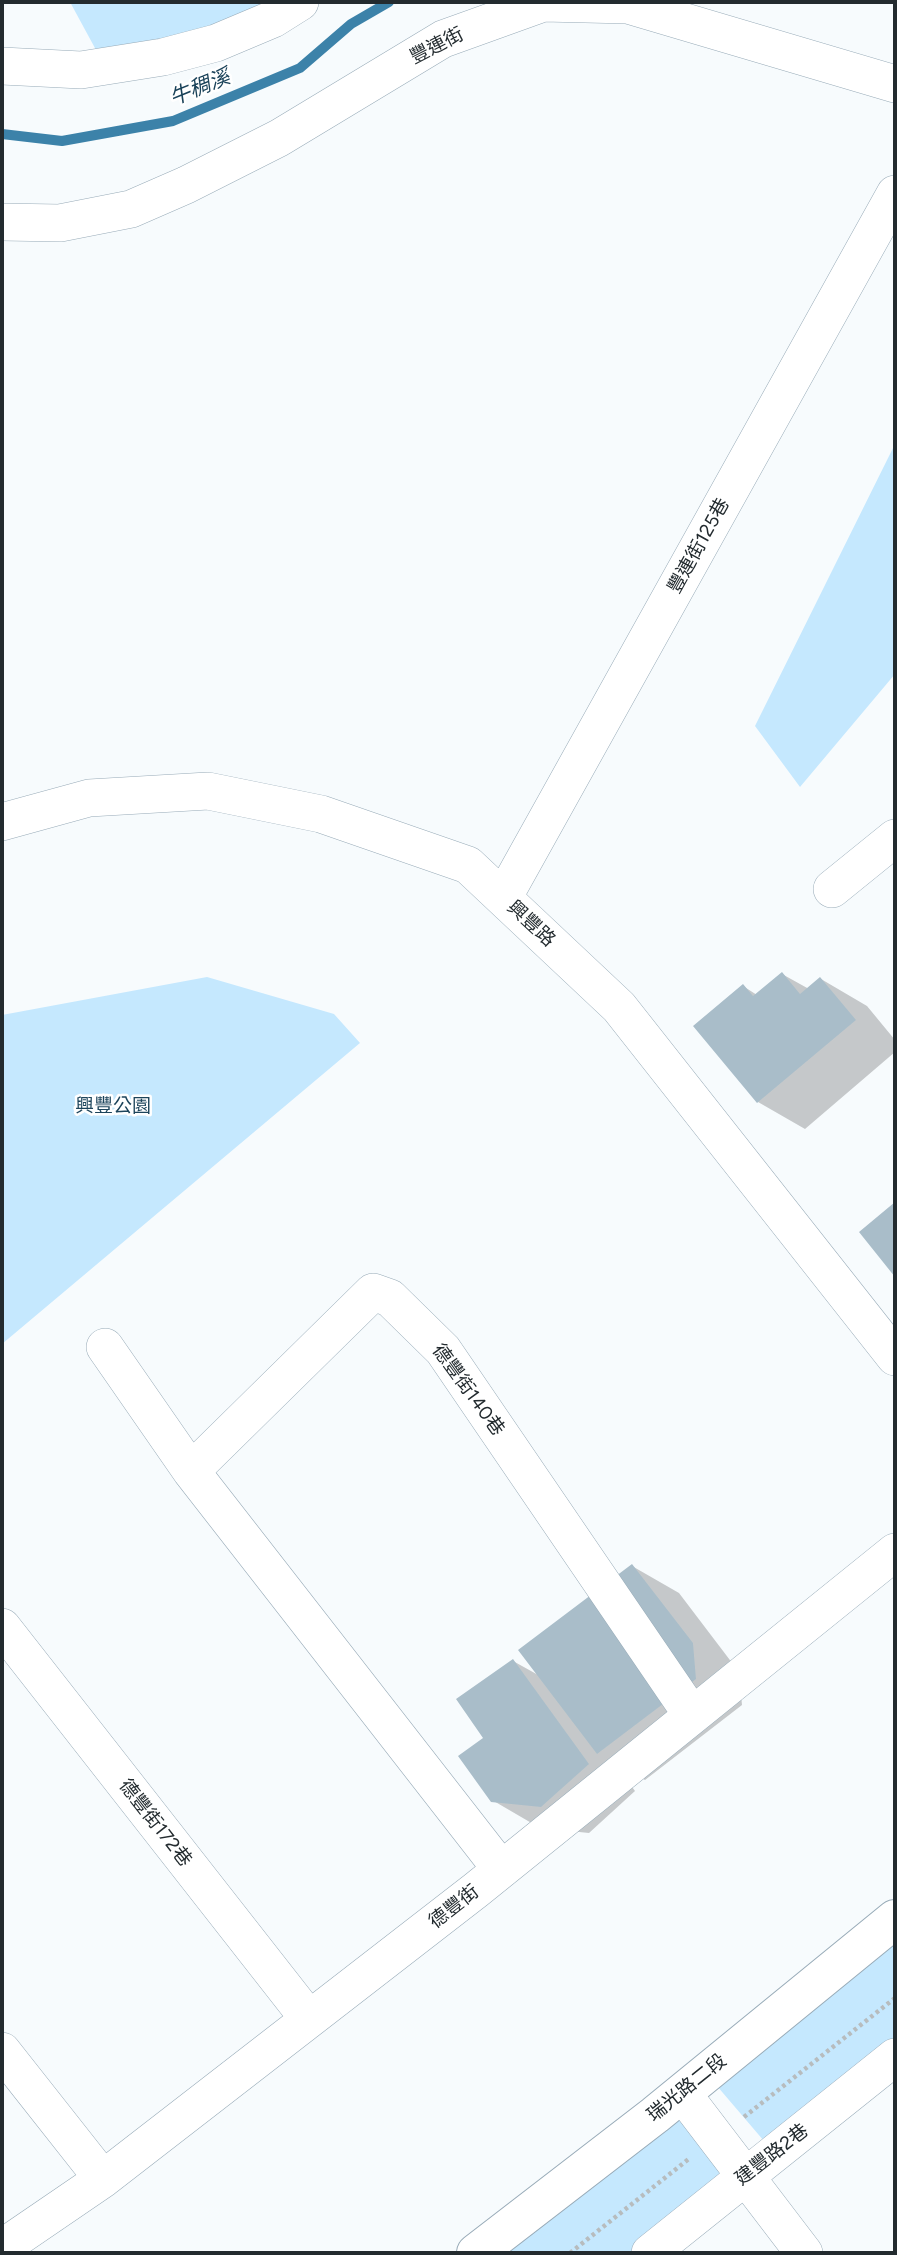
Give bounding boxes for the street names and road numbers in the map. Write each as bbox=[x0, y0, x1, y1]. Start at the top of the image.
street label: 豐連街 bbox=[406, 23, 468, 69]
street label: 豐連街125巷 bbox=[663, 494, 735, 598]
street label: 興豐路 bbox=[502, 896, 560, 952]
street label: 德豐街140巷 bbox=[427, 1340, 509, 1440]
street label: 德豐街172巷 bbox=[114, 1775, 196, 1871]
street label: 德豐街 bbox=[425, 1880, 483, 1934]
street label: 瑞光路二段 bbox=[643, 2049, 731, 2127]
street label: 建豐路2巷 bbox=[731, 2119, 813, 2191]

